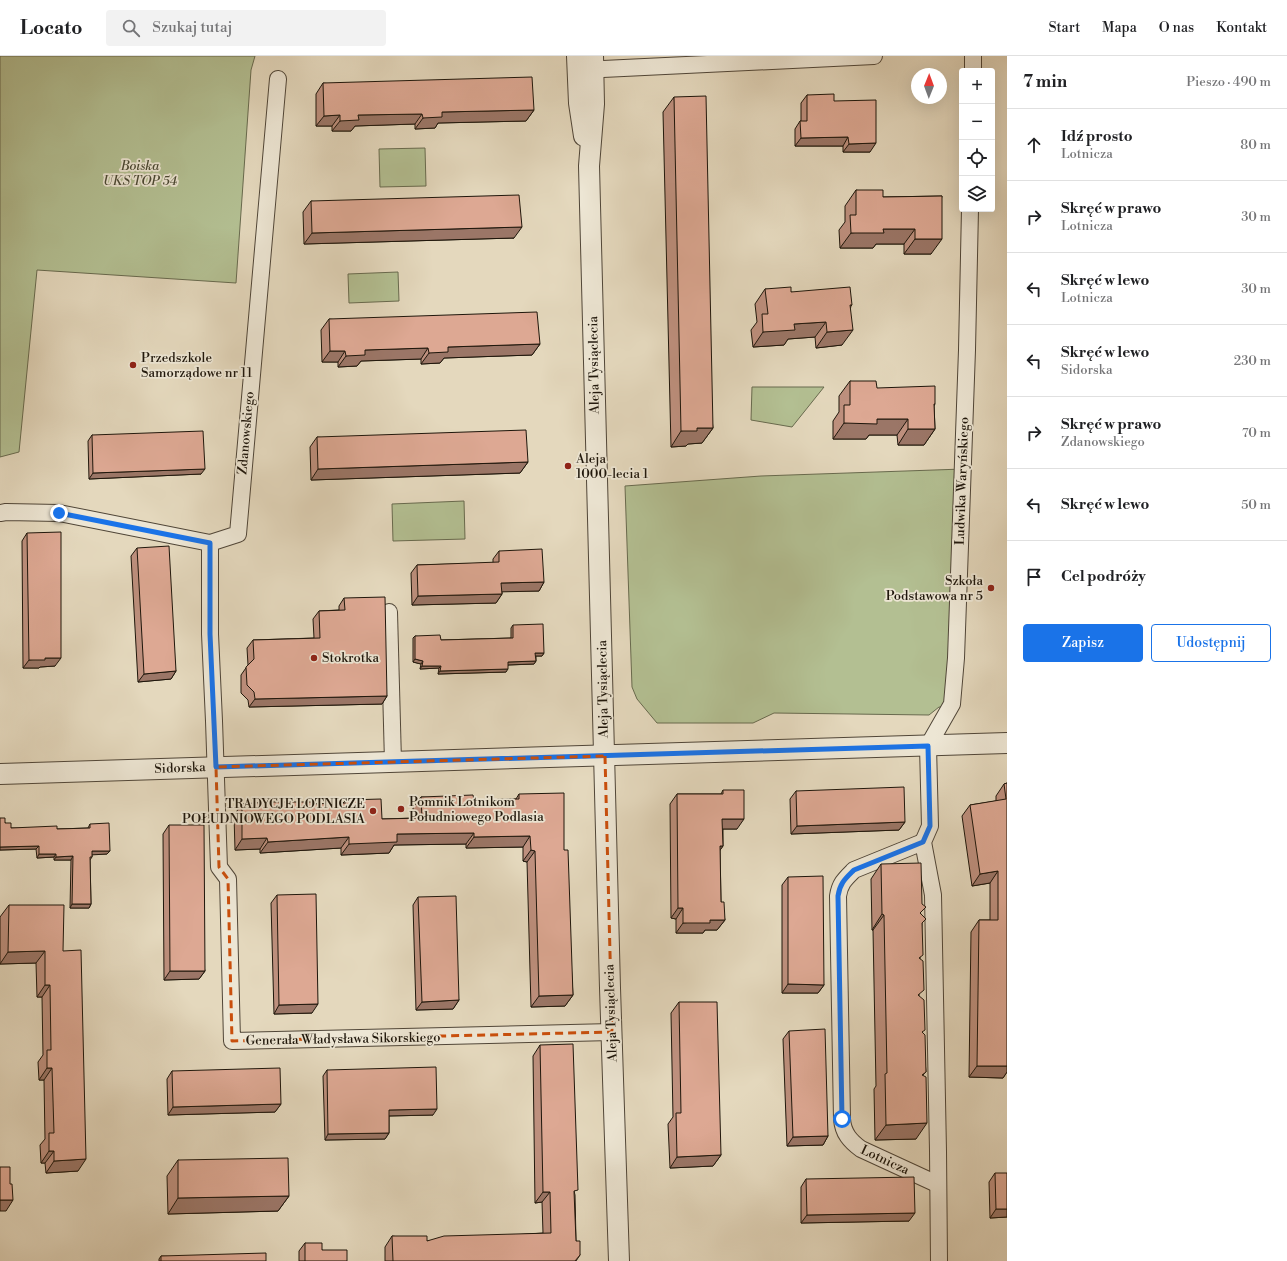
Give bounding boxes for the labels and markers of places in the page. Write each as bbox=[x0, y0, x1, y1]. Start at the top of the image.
place label: Przedszkole Samorządowe nr 11 bbox=[141, 350, 253, 381]
marker: Przedszkole Samorządowe nr 11 bbox=[128, 360, 138, 370]
place label: Aleja 1000-lecia 1 bbox=[575, 451, 649, 482]
marker: Aleja 1000-lecia 1 bbox=[563, 461, 573, 471]
place label: Szkoła Podstawowa nr 5 bbox=[886, 573, 983, 604]
marker: Szkoła Podstawowa nr 5 bbox=[986, 583, 996, 593]
place label: Stokrotka bbox=[322, 650, 379, 666]
marker: Stokrotka bbox=[309, 653, 319, 663]
place label: Pomnik Lotnikom Południowego Podlasia bbox=[409, 794, 544, 825]
place label: TRADYCJE LOTNICZE POŁUDNIOWEGO PODLASIA bbox=[182, 796, 366, 827]
marker: Pomnik Lotnikom Południowego Podlasia bbox=[396, 804, 406, 814]
marker: TRADYCJE LOTNICZE POŁUDNIOWEGO PODLASIA bbox=[368, 806, 378, 816]

